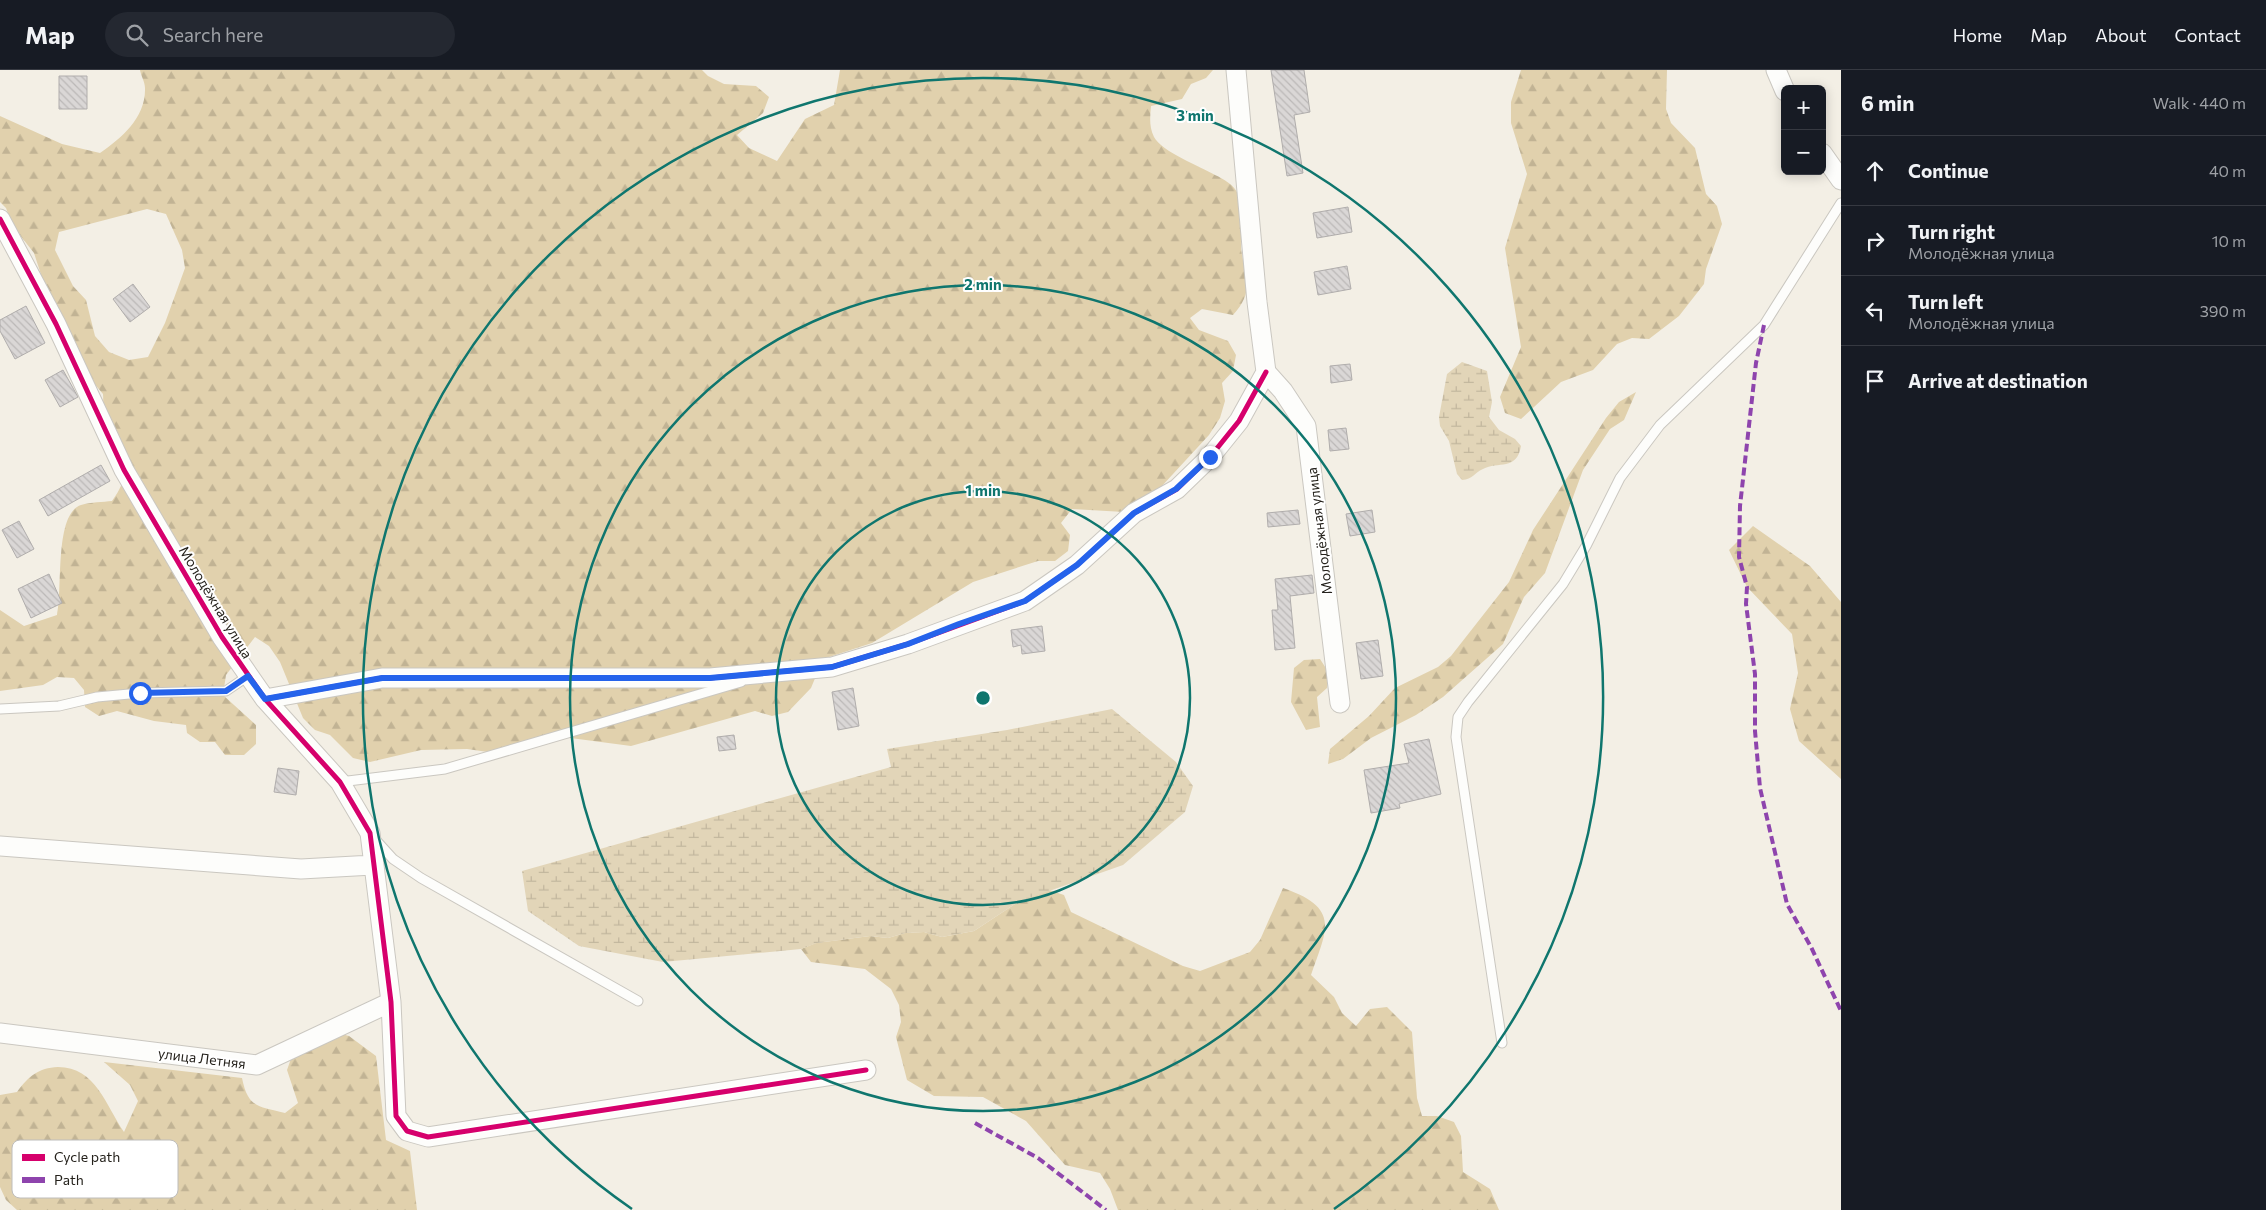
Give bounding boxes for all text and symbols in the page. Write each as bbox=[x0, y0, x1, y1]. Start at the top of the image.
search box bbox=[105, 12, 455, 57]
text: Map bbox=[25, 20, 75, 49]
icon: search bbox=[123, 21, 151, 49]
text: Search here bbox=[163, 23, 263, 46]
text: Home bbox=[1953, 24, 2002, 46]
text: Map bbox=[2030, 24, 2067, 46]
text: About bbox=[2095, 24, 2147, 46]
text: Contact bbox=[2175, 24, 2241, 46]
map controls bbox=[1781, 85, 1826, 175]
button: + bbox=[1781, 85, 1826, 130]
text: 6 min bbox=[1861, 90, 1914, 115]
text: Walk · 440 m bbox=[2153, 93, 2246, 112]
text: 3 min bbox=[1176, 106, 1214, 124]
button: − bbox=[1781, 130, 1826, 175]
icon: ahead bbox=[1861, 157, 1889, 185]
text: Continue bbox=[1908, 159, 1988, 182]
text: 40 m bbox=[2209, 161, 2246, 180]
text: Turn right bbox=[1908, 220, 1995, 243]
icon: right bbox=[1861, 227, 1889, 255]
text: 10 m bbox=[2212, 231, 2246, 250]
text: Молодёжная улица bbox=[1908, 243, 2055, 262]
text: 2 min bbox=[964, 275, 1002, 293]
text: Turn left bbox=[1908, 290, 1983, 313]
icon: left bbox=[1861, 297, 1889, 325]
text: 390 m bbox=[2200, 301, 2246, 320]
text: Молодёжная улица bbox=[1908, 313, 2055, 332]
icon: arrive bbox=[1861, 367, 1889, 395]
text: Arrive at destination bbox=[1908, 369, 2088, 392]
route end bbox=[1199, 446, 1222, 469]
street label: Молодёжная улица bbox=[1303, 466, 1335, 596]
text: 1 min bbox=[965, 481, 1001, 499]
street label: Молодёжная улица bbox=[176, 543, 256, 661]
route start bbox=[129, 682, 152, 705]
centre of rings bbox=[974, 689, 992, 707]
street label: улица Летняя bbox=[157, 1044, 247, 1072]
legend bbox=[12, 1140, 178, 1198]
text: Cycle path bbox=[54, 1148, 120, 1165]
text: Path bbox=[54, 1171, 84, 1188]

